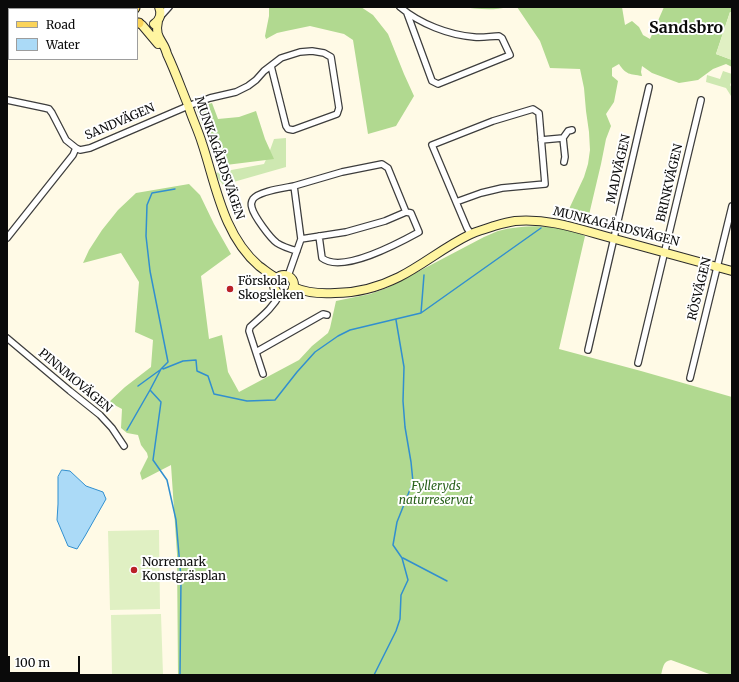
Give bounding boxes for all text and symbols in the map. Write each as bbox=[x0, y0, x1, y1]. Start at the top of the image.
legend bbox=[8, 8, 138, 60]
text: Road bbox=[46, 17, 75, 32]
district label: Sandsbro bbox=[649, 18, 723, 38]
text: Water bbox=[46, 37, 80, 52]
street label: MUNKAGÅRDSVÄGEN bbox=[191, 94, 247, 222]
street label: SANDVÄGEN bbox=[83, 101, 157, 143]
street label: MADVÄGEN bbox=[604, 133, 634, 205]
street label: BRINKVÄGEN bbox=[654, 143, 686, 223]
street label: MUNKAGÅRDSVÄGEN bbox=[551, 204, 681, 250]
street label: RÖSVÄGEN bbox=[685, 256, 715, 322]
place label: Förskola Skogsleken bbox=[238, 275, 304, 303]
marker: Förskola Skogsleken bbox=[225, 284, 235, 294]
street label: PINNMOVÄGEN bbox=[35, 346, 115, 416]
park label: Fylleryds naturreservat bbox=[399, 480, 473, 508]
place label: Norremark Konstgräsplan bbox=[142, 556, 226, 584]
marker: Norremark Konstgräsplan bbox=[129, 565, 139, 575]
scale bar bbox=[10, 648, 82, 674]
text: 100 m bbox=[15, 655, 50, 670]

